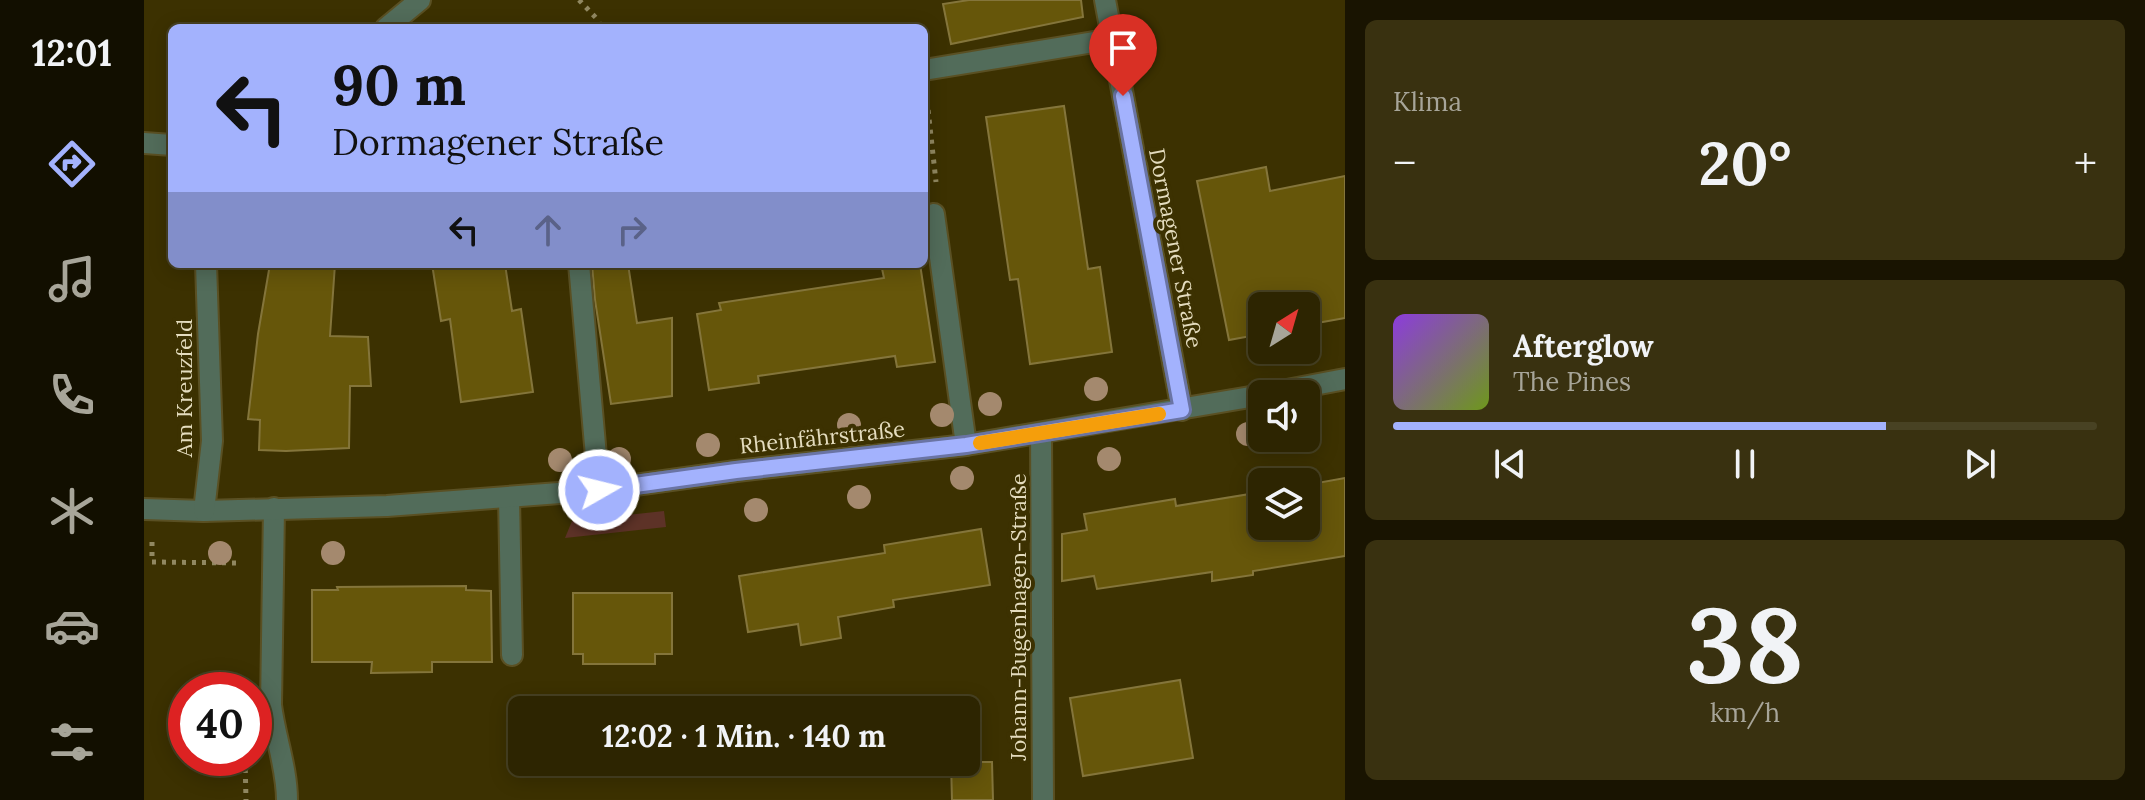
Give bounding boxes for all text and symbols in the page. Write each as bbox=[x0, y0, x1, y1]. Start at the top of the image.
pin bbox=[1089, 14.0, 1157, 96]
icon: arrive bbox=[1101, 26, 1145, 70]
text: 12:01 bbox=[32, 30, 112, 76]
text: 90 m bbox=[332, 49, 466, 120]
icon: left bbox=[200, 56, 304, 160]
text: Klima bbox=[1393, 85, 1462, 118]
text: Dormagener Straße bbox=[332, 119, 664, 165]
text: 20° bbox=[1698, 125, 1792, 201]
text: − bbox=[1393, 135, 1416, 191]
text: + bbox=[2074, 135, 2097, 191]
icon: directions bbox=[44, 136, 100, 192]
street label: Dormagener Straße bbox=[1143, 146, 1209, 350]
icon: left bbox=[442, 208, 486, 252]
icon: ahead bbox=[526, 208, 570, 252]
icon: right bbox=[610, 208, 654, 252]
icon: music bbox=[44, 251, 100, 307]
north arrow bbox=[1248, 292, 1320, 364]
map controls bbox=[1248, 292, 1320, 540]
street label: Am Kreuzfeld bbox=[170, 319, 198, 458]
text: Afterglow bbox=[1513, 327, 1654, 365]
text: The Pines bbox=[1513, 365, 1631, 398]
icon: phone bbox=[44, 367, 100, 423]
button: sound bbox=[1248, 380, 1320, 452]
street label: Rheinfährstraße bbox=[738, 414, 906, 460]
icon: previous bbox=[1488, 442, 1532, 486]
icon: pause bbox=[1723, 442, 1767, 486]
icon: next bbox=[1958, 442, 2002, 486]
position arrow bbox=[557, 448, 641, 532]
button: layers bbox=[1248, 468, 1320, 540]
street label: Johann-Bugenhagen-Straße bbox=[1004, 473, 1032, 762]
icon: climate bbox=[44, 483, 100, 539]
text: 38 bbox=[1686, 577, 1804, 710]
icon: car bbox=[44, 598, 100, 654]
speed limit sign: 40 bbox=[168, 672, 272, 776]
text: km/h bbox=[1710, 696, 1780, 729]
icon: filters bbox=[44, 714, 100, 770]
text: 12:02 · 1 Min. · 140 m bbox=[602, 717, 886, 755]

